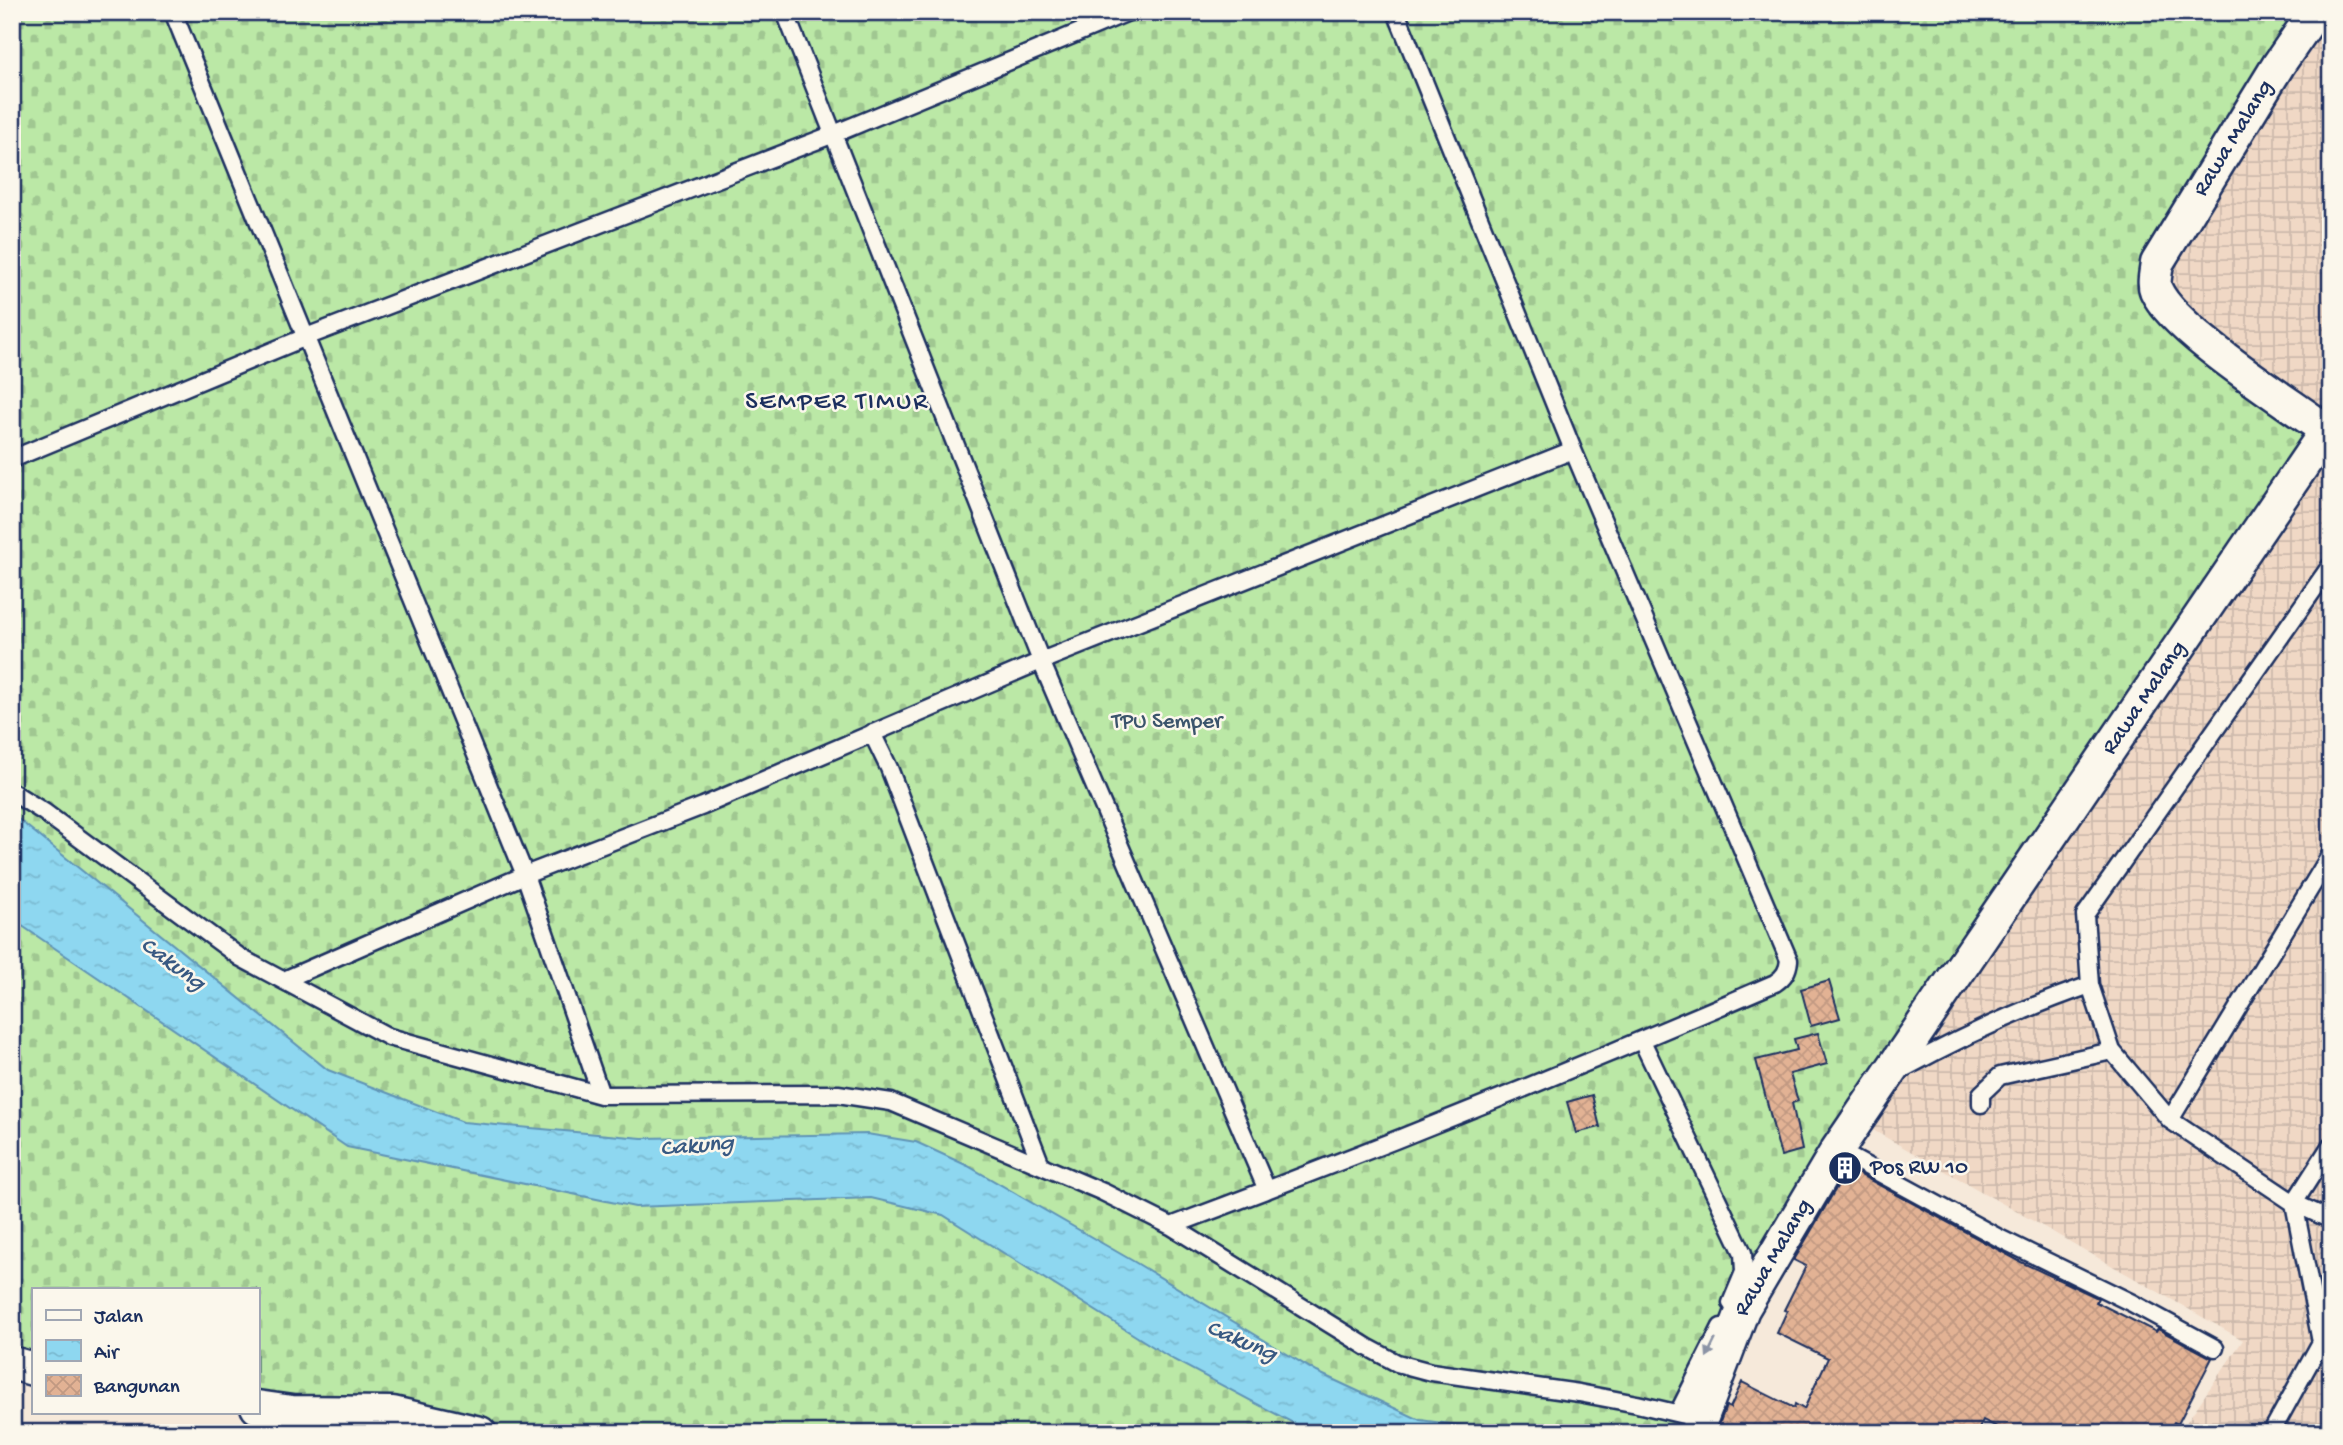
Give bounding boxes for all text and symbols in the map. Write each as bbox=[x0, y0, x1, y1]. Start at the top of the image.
street label: Rawa Malang bbox=[2188, 75, 2279, 201]
district label: SEMPER TIMUR bbox=[745, 388, 929, 419]
street label: Rawa Malang bbox=[2096, 636, 2193, 760]
park label: TPU Semper bbox=[1110, 709, 1224, 736]
water label: Cakung bbox=[134, 932, 211, 999]
water label: Cakung bbox=[659, 1129, 736, 1165]
building icon: Pos RW 10 bbox=[1826, 1149, 1864, 1187]
place label: Pos RW 10 bbox=[1869, 1155, 1968, 1182]
street label: Rawa Malang bbox=[1728, 1194, 1818, 1320]
legend bbox=[32, 1288, 259, 1414]
text: Jalan bbox=[94, 1306, 143, 1331]
water label: Cakung bbox=[1202, 1314, 1282, 1370]
one-way arrow bbox=[1705, 1338, 1716, 1358]
text: Air bbox=[94, 1342, 120, 1367]
text: Bangunan bbox=[93, 1376, 180, 1401]

